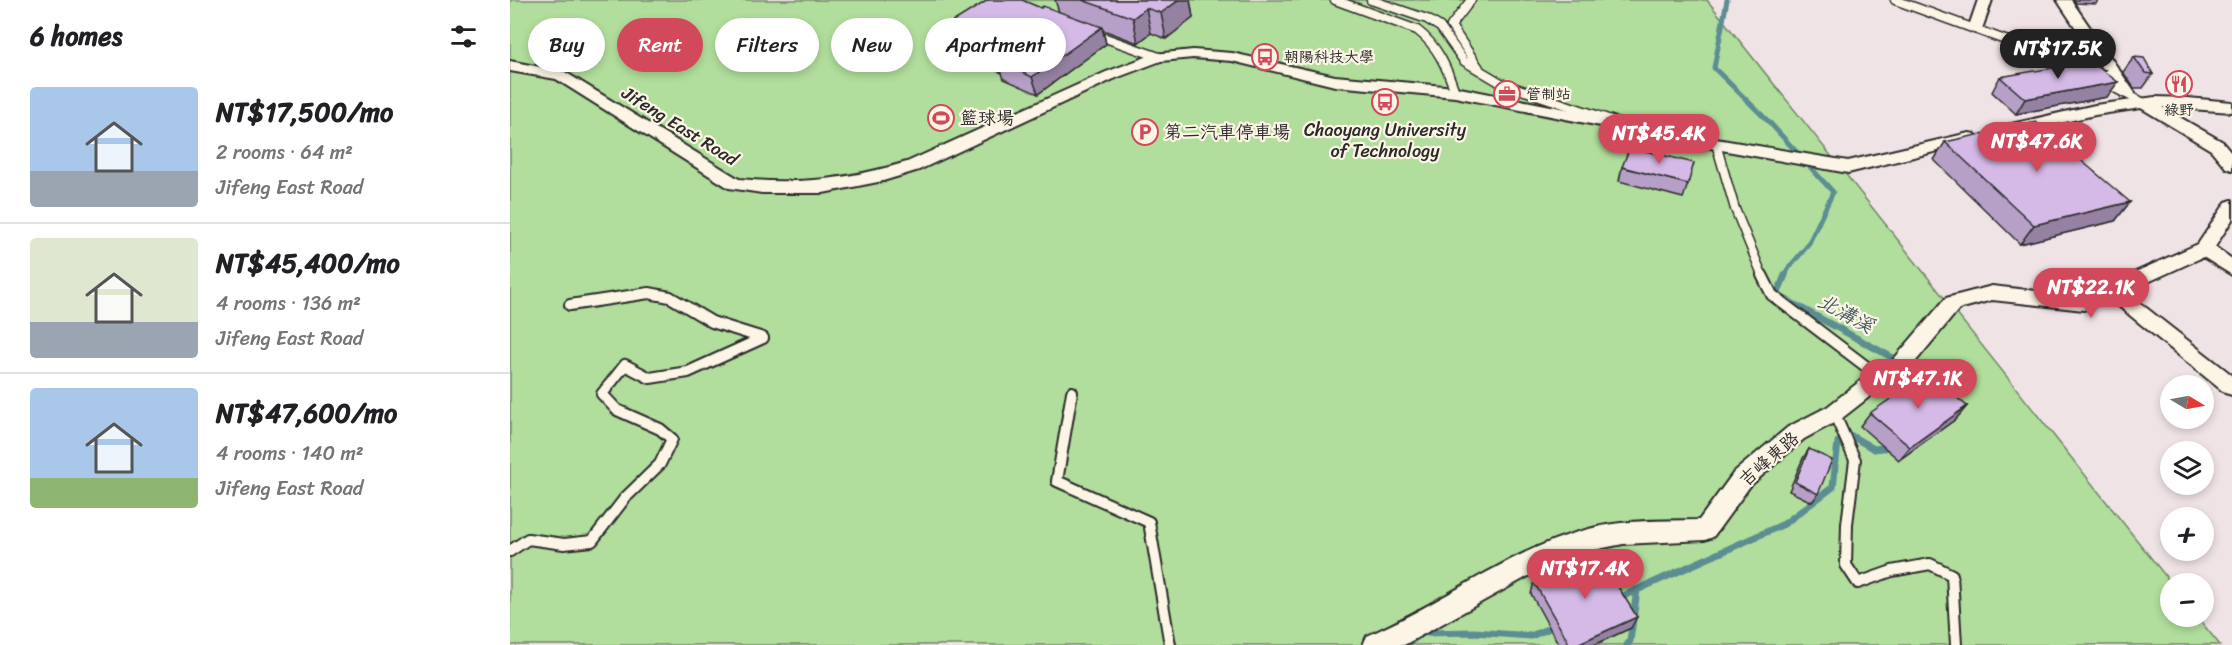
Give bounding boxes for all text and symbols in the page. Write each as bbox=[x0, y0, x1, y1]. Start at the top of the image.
text: 6 homes bbox=[30, 13, 122, 59]
chip: Buy bbox=[528, 18, 605, 72]
chip: Rent bbox=[617, 18, 703, 72]
chip: Filters bbox=[715, 18, 819, 72]
chip: New bbox=[831, 18, 913, 72]
chip: Apartment bbox=[925, 18, 1066, 72]
icon: filters bbox=[447, 20, 480, 53]
pin: NT$17.5K bbox=[1996, 29, 2120, 80]
text: NT$17.5K bbox=[2014, 31, 2102, 66]
bus stop icon: 朝陽科技大學 bbox=[1250, 42, 1280, 72]
place label: 朝陽科技大學 bbox=[1284, 44, 1374, 70]
restaurant icon: 綠野 bbox=[2164, 69, 2194, 99]
street label: Jifeng East Road bbox=[614, 77, 746, 175]
office icon: 管制站 bbox=[1492, 79, 1522, 109]
place label: 管制站 bbox=[1526, 81, 1571, 107]
bus stop icon: Chaoyang University of Technology bbox=[1370, 87, 1400, 117]
text: NT$17,500/mo bbox=[216, 89, 393, 135]
place label: 綠野 bbox=[2164, 97, 2194, 123]
place label: 籃球場 bbox=[960, 102, 1014, 134]
sports icon: 籃球場 bbox=[926, 103, 956, 133]
icon: home bbox=[78, 111, 150, 183]
place label: Chaoyang University of Technology bbox=[1304, 114, 1467, 167]
pin: NT$45.4K bbox=[1597, 114, 1721, 165]
place label: 第二汽車停車場 bbox=[1164, 116, 1290, 148]
text: NT$45.4K bbox=[1612, 116, 1706, 151]
parking icon: 第二汽車停車場 bbox=[1130, 117, 1160, 147]
pin: NT$47.6K bbox=[1975, 122, 2099, 173]
text: NT$47.6K bbox=[1991, 124, 2083, 159]
text: 2 rooms · 64 m² bbox=[216, 135, 353, 170]
text: Jifeng East Road bbox=[216, 170, 363, 205]
text: NT$45,400/mo bbox=[216, 240, 400, 286]
icon: home bbox=[78, 262, 150, 334]
pin: NT$22.1K bbox=[2029, 268, 2153, 319]
text: NT$22.1K bbox=[2047, 270, 2135, 305]
water label: 北溝溪 bbox=[1811, 284, 1881, 343]
text: 4 rooms · 136 m² bbox=[216, 286, 361, 321]
text: Jifeng East Road bbox=[216, 321, 363, 356]
pin: NT$47.1K bbox=[1856, 359, 1980, 410]
text: NT$47.1K bbox=[1874, 361, 1962, 396]
north arrow bbox=[2160, 375, 2214, 429]
map controls bbox=[2160, 375, 2214, 627]
text: NT$47,600/mo bbox=[216, 390, 397, 436]
icon: home bbox=[78, 412, 150, 484]
street label: 吉峰東路 bbox=[1731, 423, 1807, 495]
text: 4 rooms · 140 m² bbox=[216, 436, 364, 471]
button: layers bbox=[2160, 441, 2214, 495]
text: Jifeng East Road bbox=[216, 471, 363, 506]
button: + bbox=[2160, 507, 2214, 561]
pin: NT$17.4K bbox=[1523, 549, 1647, 600]
text: NT$17.4K bbox=[1541, 551, 1629, 586]
button: − bbox=[2160, 573, 2214, 627]

